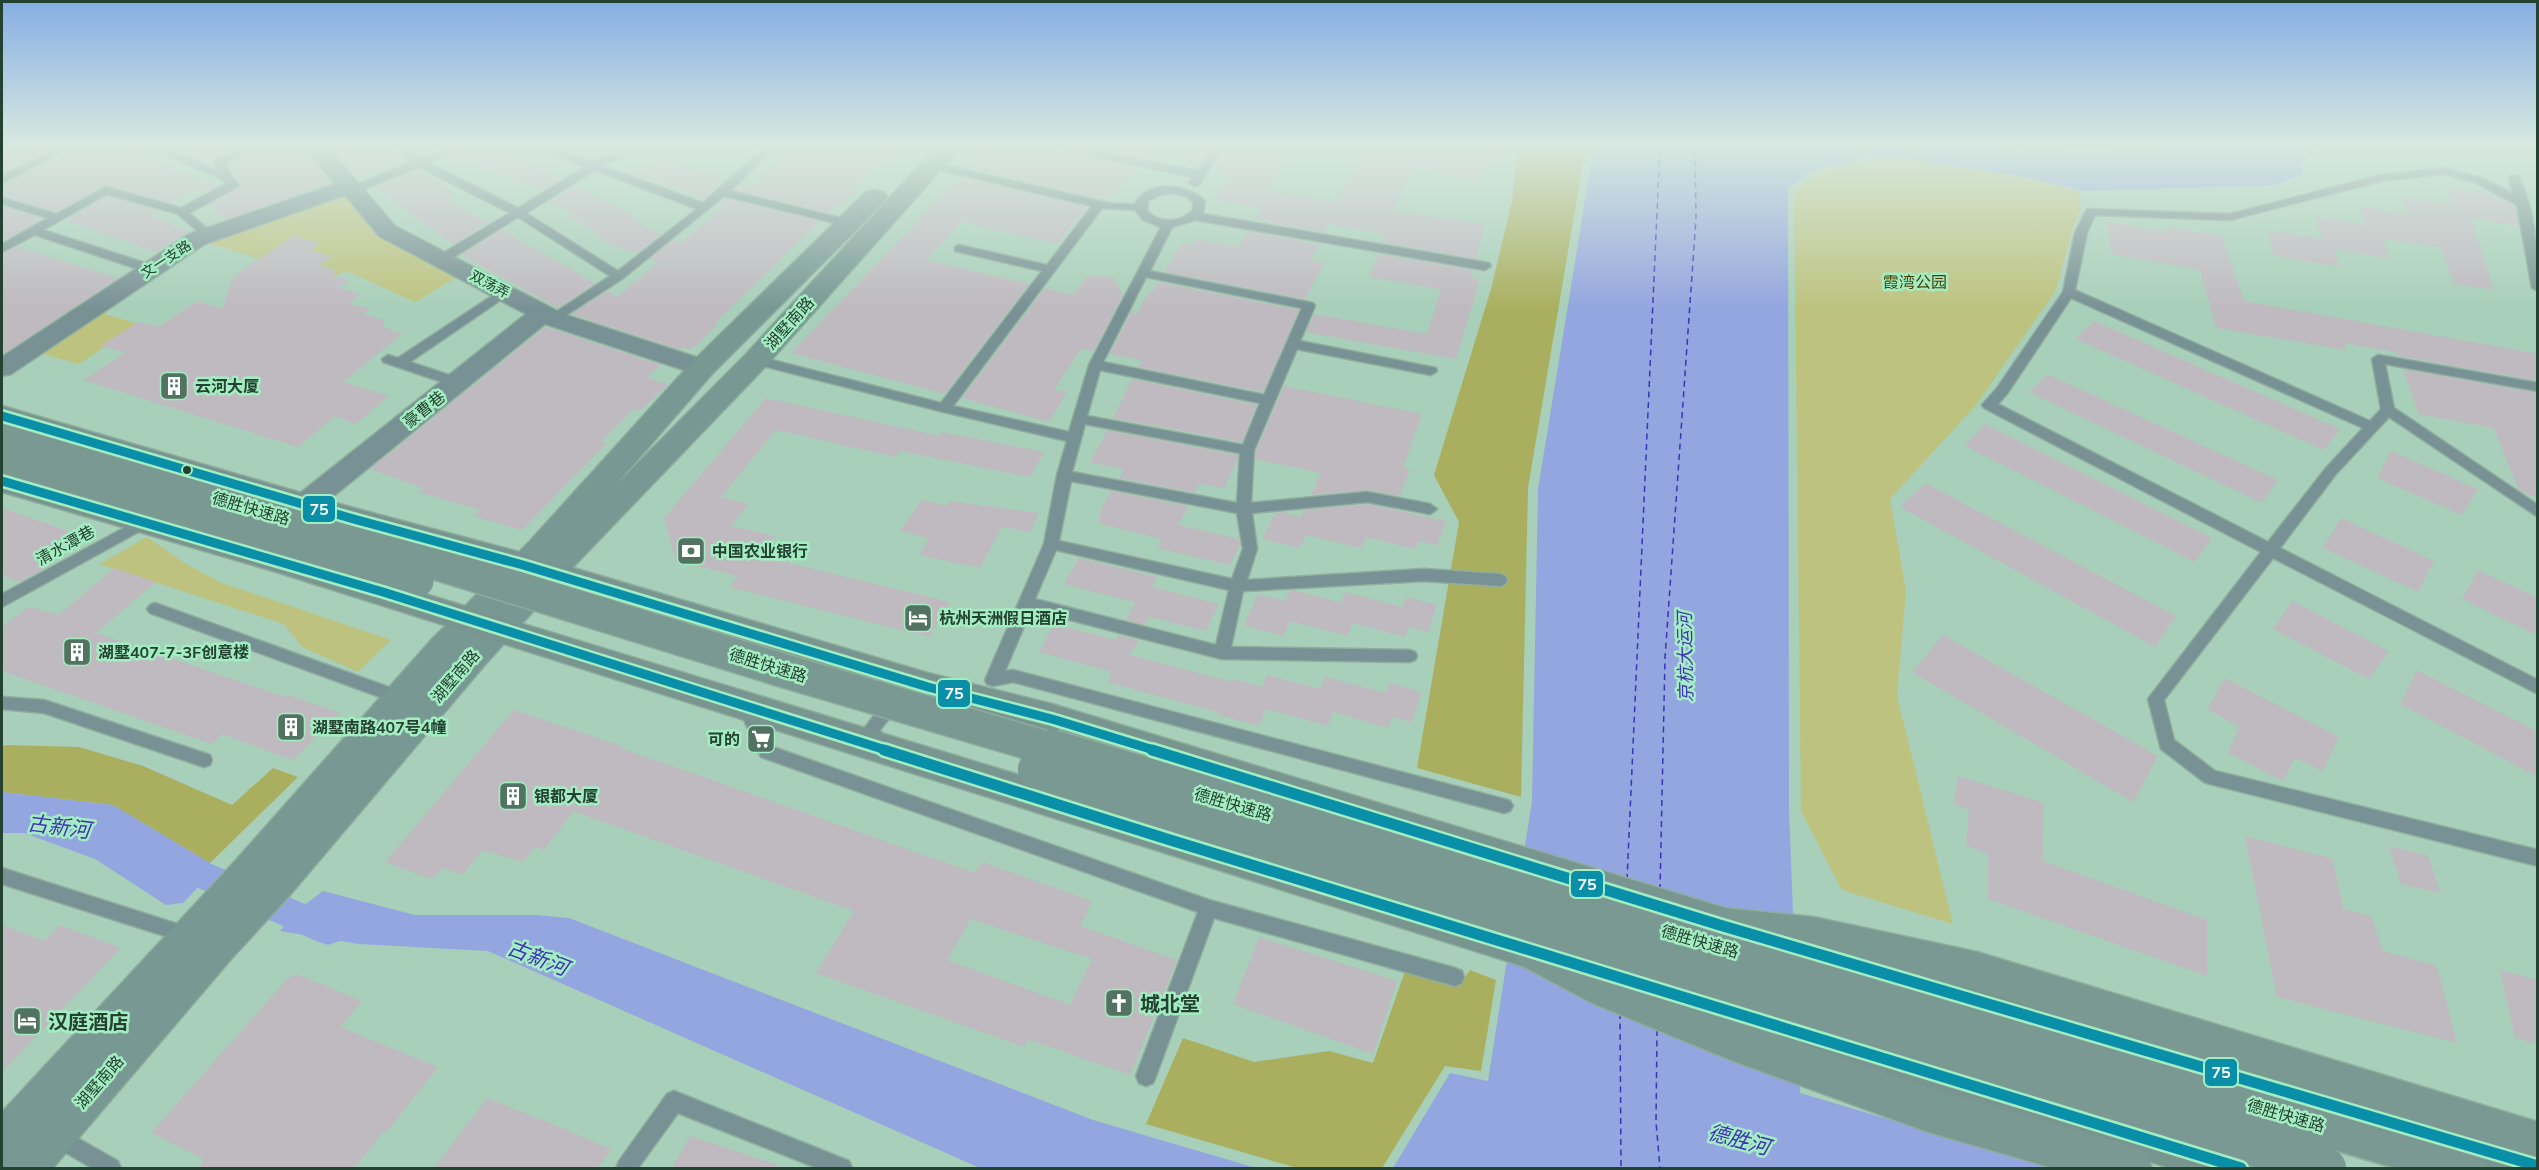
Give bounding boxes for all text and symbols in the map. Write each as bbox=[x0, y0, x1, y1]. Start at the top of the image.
street label: 文一支路 bbox=[138, 236, 194, 282]
street label: 双荡弄 bbox=[467, 266, 513, 302]
park label: 霞湾公园 bbox=[1883, 272, 1947, 292]
street label: 湖墅南路 bbox=[760, 293, 818, 353]
building icon: 云河大厦 bbox=[158, 370, 190, 402]
place label: 云河大厦 bbox=[195, 376, 259, 396]
street label: 豪曹巷 bbox=[399, 386, 449, 432]
unlabelled marker bbox=[181, 464, 193, 476]
street label: 德胜快速路 bbox=[210, 487, 292, 529]
line badge: 75 bbox=[302, 495, 336, 523]
text: 75 bbox=[309, 499, 329, 519]
street label: 清水潭巷 bbox=[32, 521, 98, 569]
bank icon: 中国农业银行 bbox=[675, 535, 707, 567]
place label: 中国农业银行 bbox=[712, 541, 808, 561]
hotel icon: 杭州天洲假日酒店 bbox=[902, 602, 934, 634]
place label: 杭州天洲假日酒店 bbox=[939, 608, 1067, 628]
water label: 京杭大运河 bbox=[1673, 609, 1697, 702]
building icon: 湖墅407-7-3F创意楼 bbox=[61, 636, 93, 668]
place label: 湖墅407-7-3F创意楼 bbox=[98, 642, 249, 662]
street label: 德胜快速路 bbox=[727, 644, 809, 686]
street label: 湖墅南路 bbox=[426, 645, 484, 707]
line badge: 75 bbox=[937, 679, 971, 708]
text: 75 bbox=[944, 683, 964, 703]
building icon: 湖墅南路407号4幢 bbox=[275, 711, 307, 743]
place label: 湖墅南路407号4幢 bbox=[312, 717, 446, 737]
supermarket icon: 可的 bbox=[745, 723, 777, 755]
place label: 可的 bbox=[708, 729, 740, 749]
building icon: 银都大厦 bbox=[497, 780, 529, 812]
street label: 德胜快速路 bbox=[1192, 783, 1274, 825]
place label: 银都大厦 bbox=[534, 786, 598, 806]
water label: 古新河 bbox=[26, 809, 96, 843]
line badge: 75 bbox=[1570, 870, 1604, 898]
text: 75 bbox=[1577, 874, 1597, 894]
street label: 德胜快速路 bbox=[1659, 920, 1741, 962]
water label: 古新河 bbox=[504, 934, 576, 982]
church icon: 城北堂 bbox=[1103, 987, 1135, 1019]
place label: 城北堂 bbox=[1140, 991, 1200, 1016]
hotel icon: 汉庭酒店 bbox=[11, 1005, 43, 1037]
place label: 汉庭酒店 bbox=[48, 1009, 128, 1034]
street label: 湖墅南路 bbox=[70, 1051, 128, 1113]
line badge: 75 bbox=[2204, 1058, 2238, 1087]
text: 75 bbox=[2211, 1062, 2231, 1082]
street label: 德胜快速路 bbox=[2245, 1094, 2327, 1136]
water label: 德胜河 bbox=[1705, 1118, 1777, 1161]

